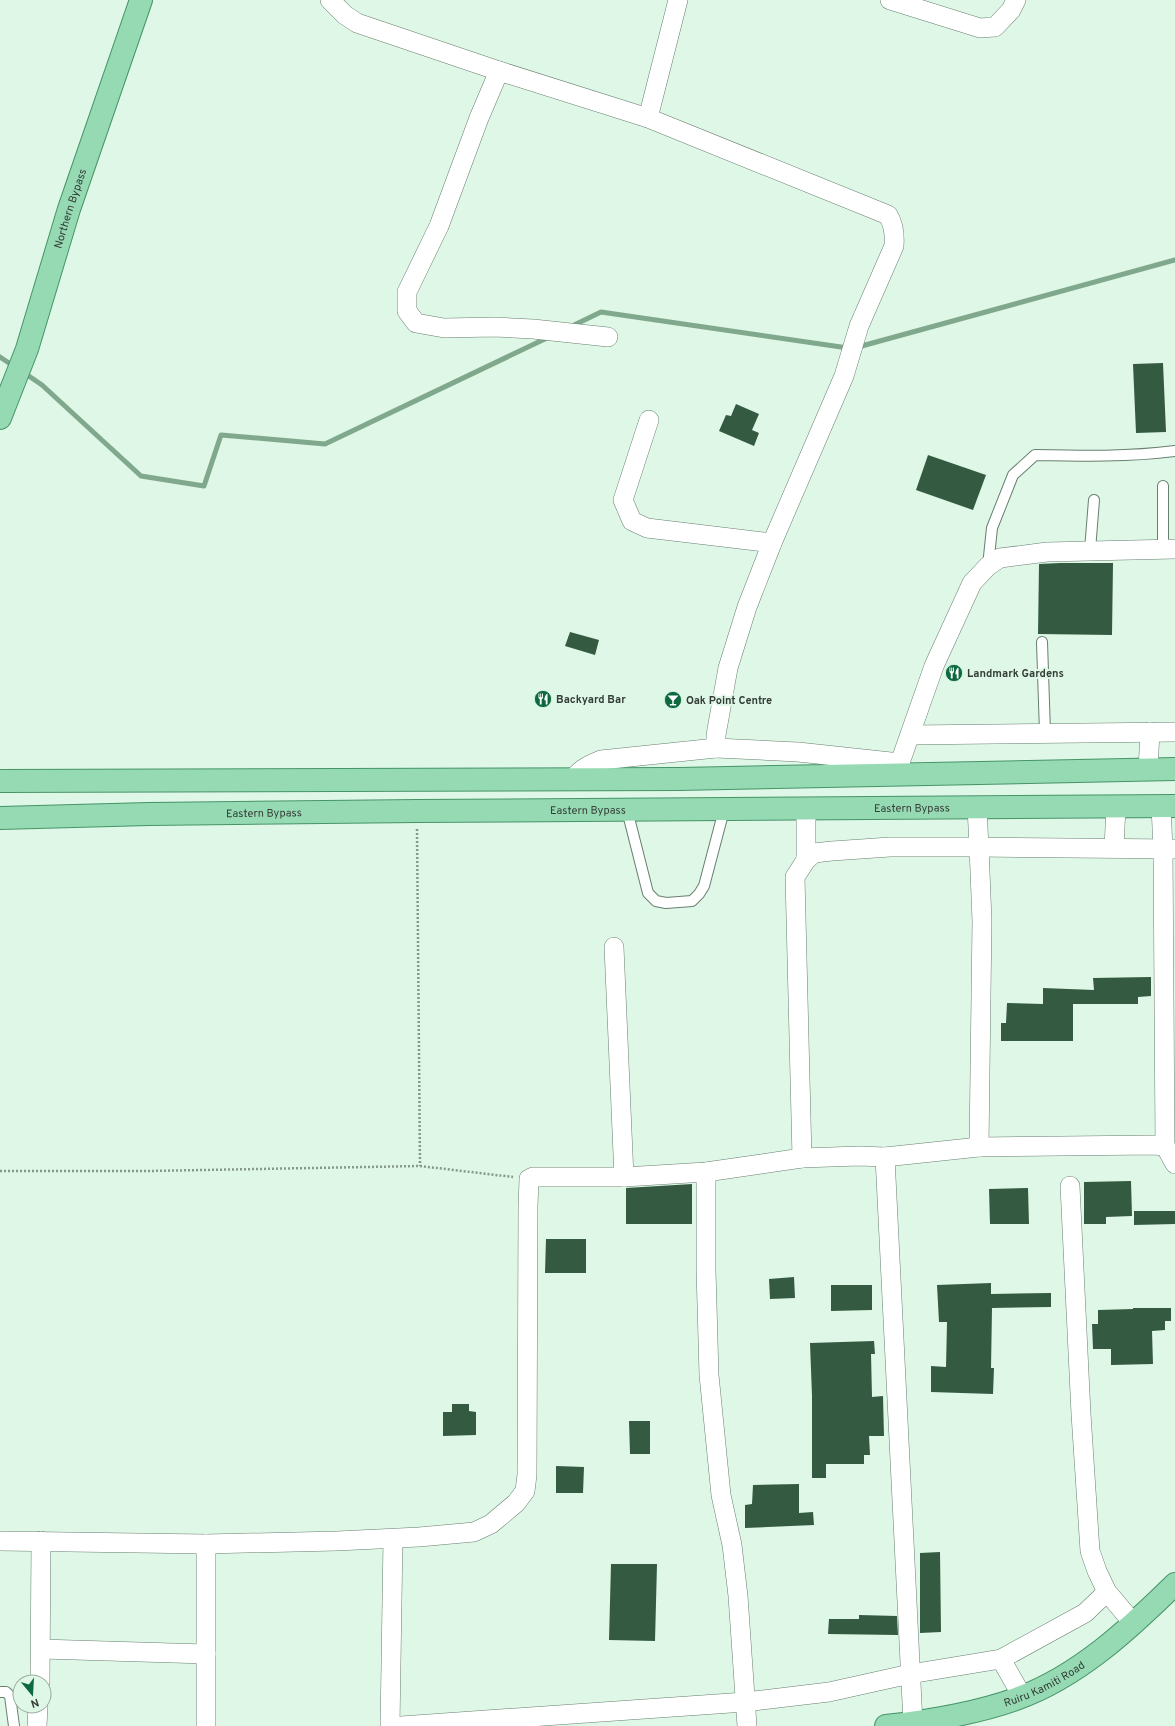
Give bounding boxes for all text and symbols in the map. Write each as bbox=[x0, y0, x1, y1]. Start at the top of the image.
street label: Northern Bypass bbox=[52, 167, 90, 250]
restaurant icon: Landmark Gardens bbox=[944, 663, 964, 683]
place label: Landmark Gardens bbox=[967, 667, 1064, 681]
restaurant icon: Backyard Bar bbox=[533, 689, 553, 709]
bar icon: Oak Point Centre bbox=[663, 690, 683, 710]
place label: Backyard Bar bbox=[556, 693, 626, 707]
place label: Oak Point Centre bbox=[686, 694, 772, 708]
street label: Eastern Bypass bbox=[874, 801, 950, 816]
street label: Eastern Bypass bbox=[550, 804, 626, 818]
street label: Eastern Bypass bbox=[226, 806, 302, 821]
street label: Ruiru Kamiti Road bbox=[1002, 1658, 1088, 1711]
north arrow bbox=[12, 1674, 52, 1714]
text: N bbox=[29, 1695, 41, 1710]

